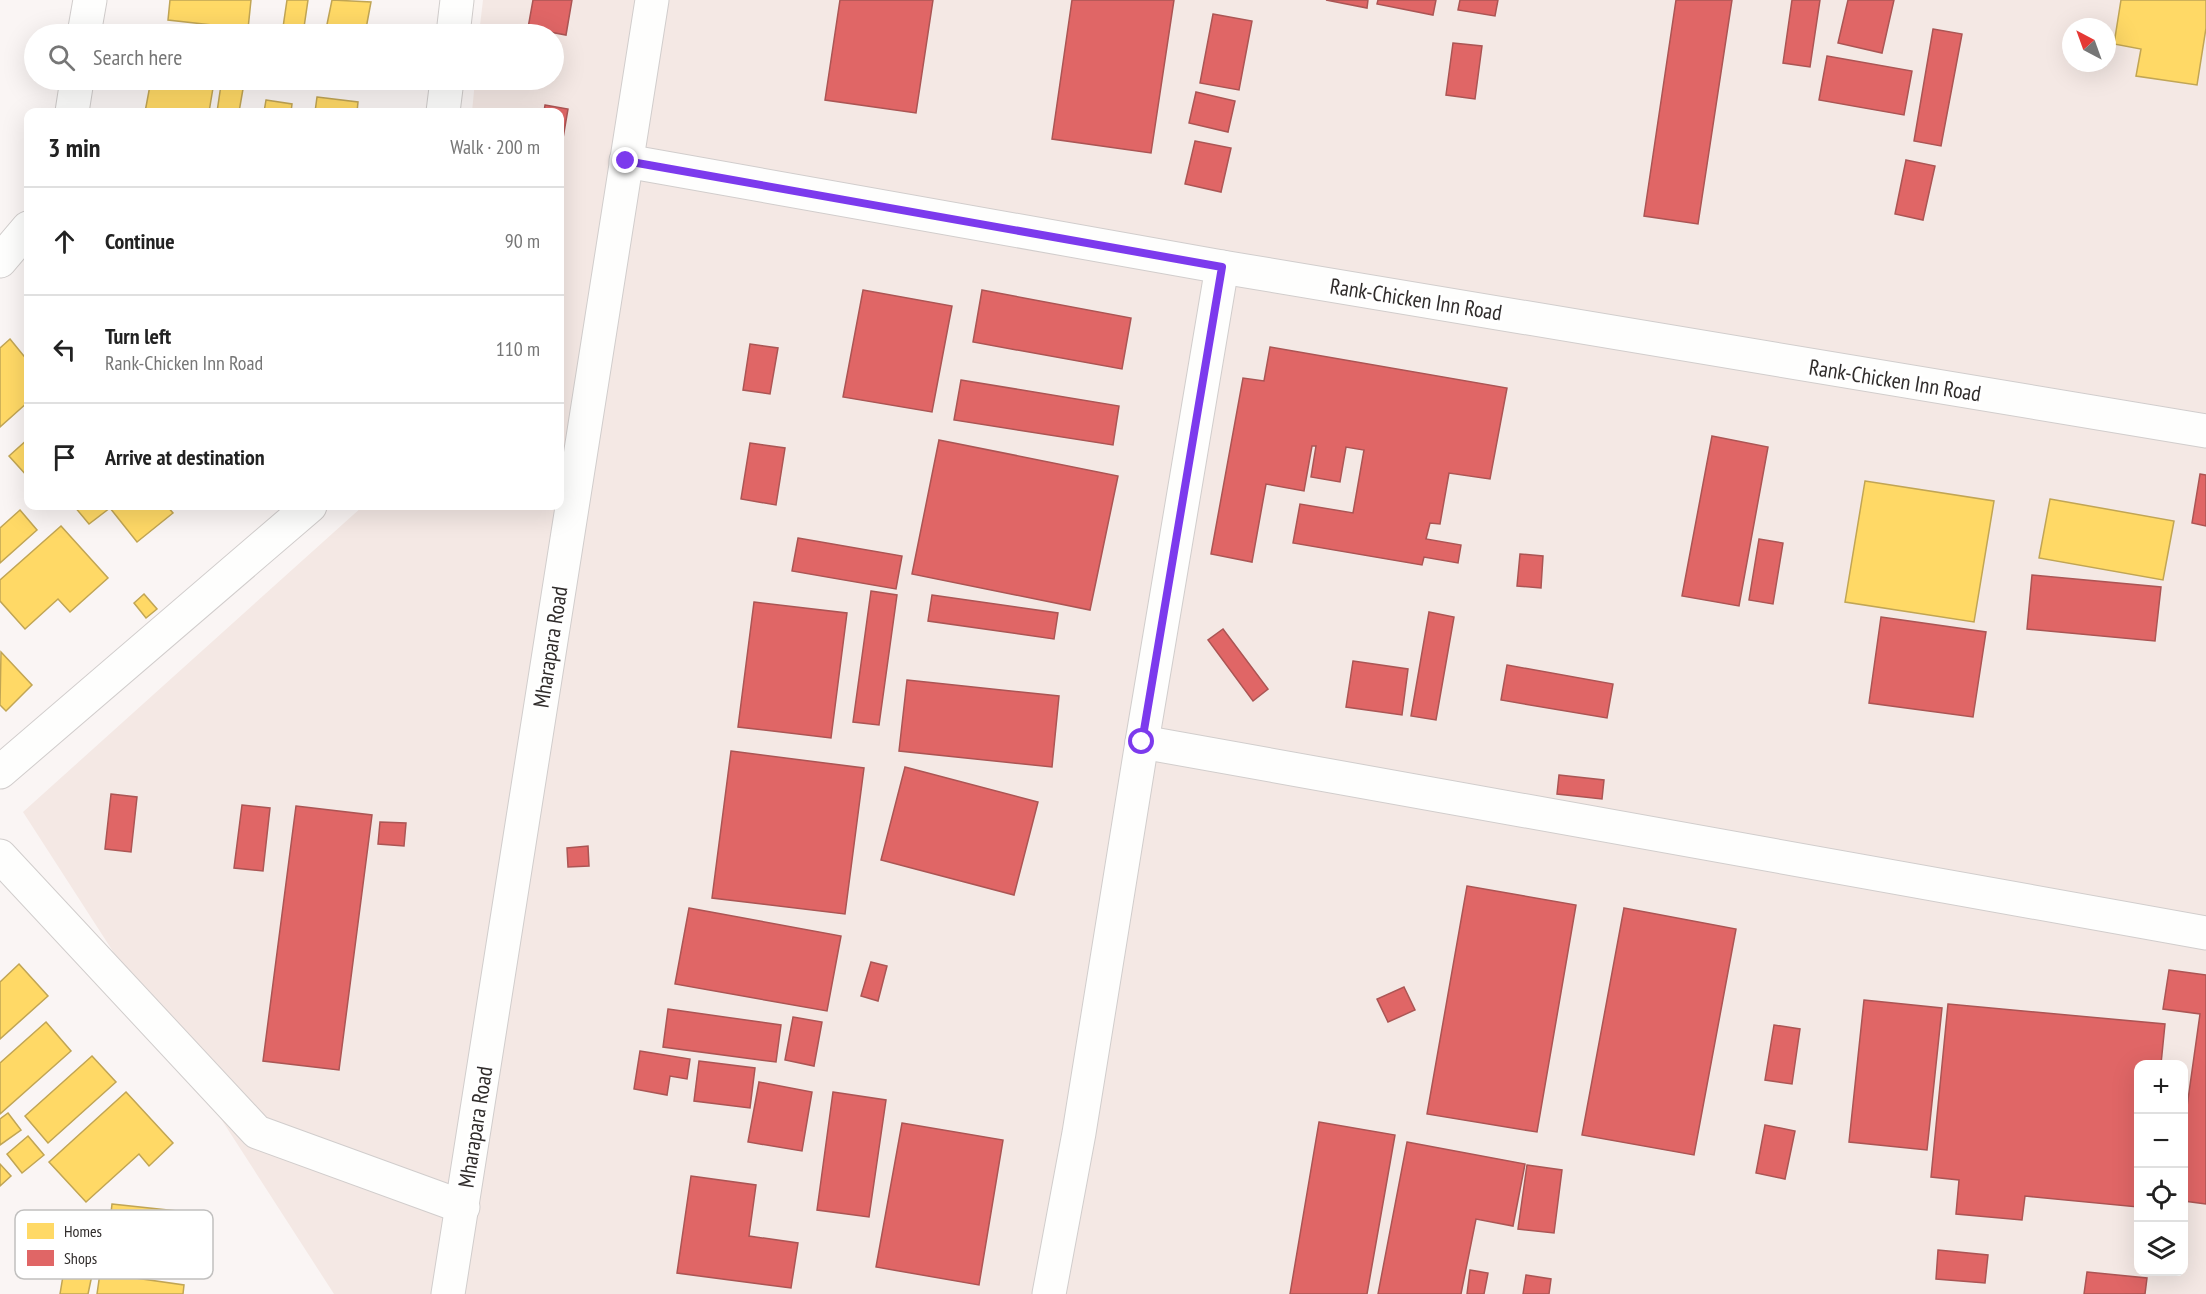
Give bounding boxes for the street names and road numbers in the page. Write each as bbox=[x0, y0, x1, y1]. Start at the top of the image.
street label: Rank-Chicken Inn Road bbox=[1328, 272, 1504, 326]
street label: Rank-Chicken Inn Road bbox=[1807, 353, 1983, 407]
street label: Mharapara Road bbox=[527, 584, 573, 710]
street label: Mharapara Road bbox=[452, 1064, 498, 1190]

